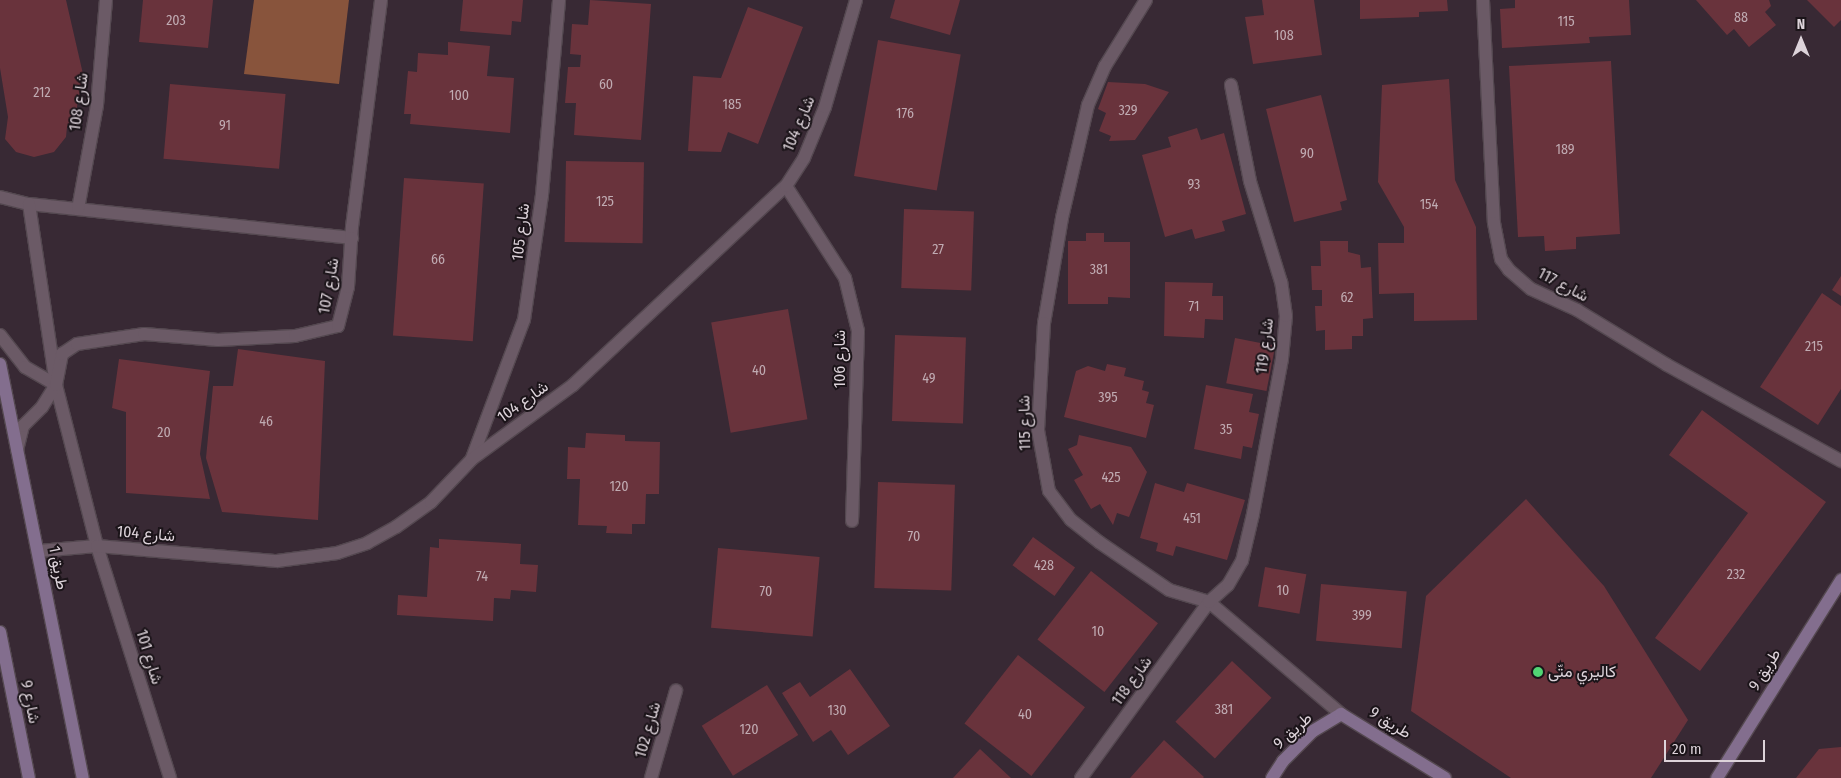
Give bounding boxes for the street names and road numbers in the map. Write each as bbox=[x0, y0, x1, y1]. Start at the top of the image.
street label: شارع 108 bbox=[65, 72, 93, 132]
street label: شارع 104 bbox=[779, 93, 819, 155]
street label: شارع 105 bbox=[508, 202, 534, 262]
street label: شارع 107 bbox=[315, 256, 343, 316]
street label: شارع 117 bbox=[1534, 264, 1592, 306]
street label: شارع 119 bbox=[1252, 317, 1278, 375]
street label: شارع 106 bbox=[830, 330, 850, 388]
street label: شارع 104 bbox=[494, 377, 552, 427]
street label: شارع 115 bbox=[1015, 395, 1035, 451]
street label: شارع 104 bbox=[116, 522, 176, 546]
street label: طريق 1 bbox=[44, 545, 72, 591]
street label: شارع 101 bbox=[132, 627, 166, 687]
street label: 9 طريق bbox=[1745, 646, 1785, 694]
street label: شارع 118 bbox=[1108, 653, 1156, 709]
street label: شارع 9 bbox=[16, 679, 44, 725]
street label: شارع 102 bbox=[631, 700, 665, 760]
street label: 9 طريق bbox=[1366, 703, 1414, 743]
street label: طريق 9 bbox=[1270, 709, 1316, 753]

